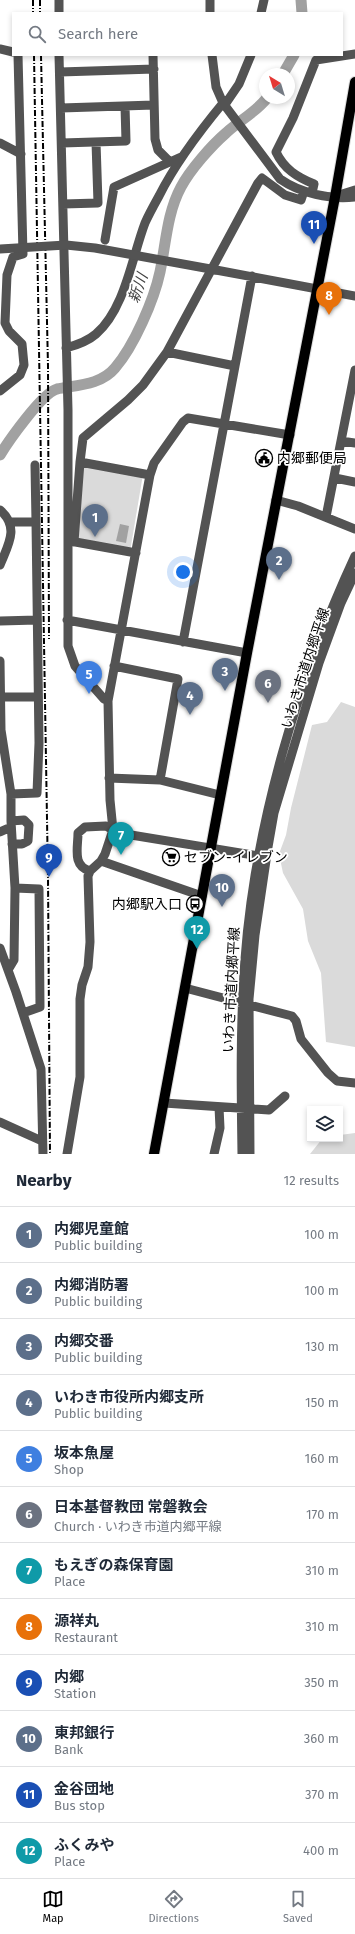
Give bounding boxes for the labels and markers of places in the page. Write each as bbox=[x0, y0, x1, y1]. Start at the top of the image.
pin: 11 bbox=[301, 211, 327, 244]
pin: 8 bbox=[316, 282, 342, 315]
public building icon: 内郷郵便局 bbox=[254, 448, 274, 468]
place label: 内郷郵便局 bbox=[277, 450, 347, 467]
pin: 1 bbox=[82, 504, 108, 537]
pin: 2 bbox=[266, 547, 292, 580]
pin: 3 bbox=[212, 658, 238, 691]
pin: 5 bbox=[76, 661, 102, 694]
pin: 6 bbox=[255, 670, 281, 703]
pin: 4 bbox=[177, 682, 203, 715]
pin: 7 bbox=[108, 822, 134, 855]
pin: 9 bbox=[36, 844, 62, 877]
supermarket icon: セブン-イレブン bbox=[161, 847, 181, 867]
place label: セブン-イレブン bbox=[184, 849, 288, 866]
pin: 10 bbox=[209, 874, 235, 907]
bus stop icon: 内郷駅入口 bbox=[185, 894, 205, 914]
place label: 内郷駅入口 bbox=[112, 896, 182, 913]
pin: 12 bbox=[184, 916, 210, 949]

